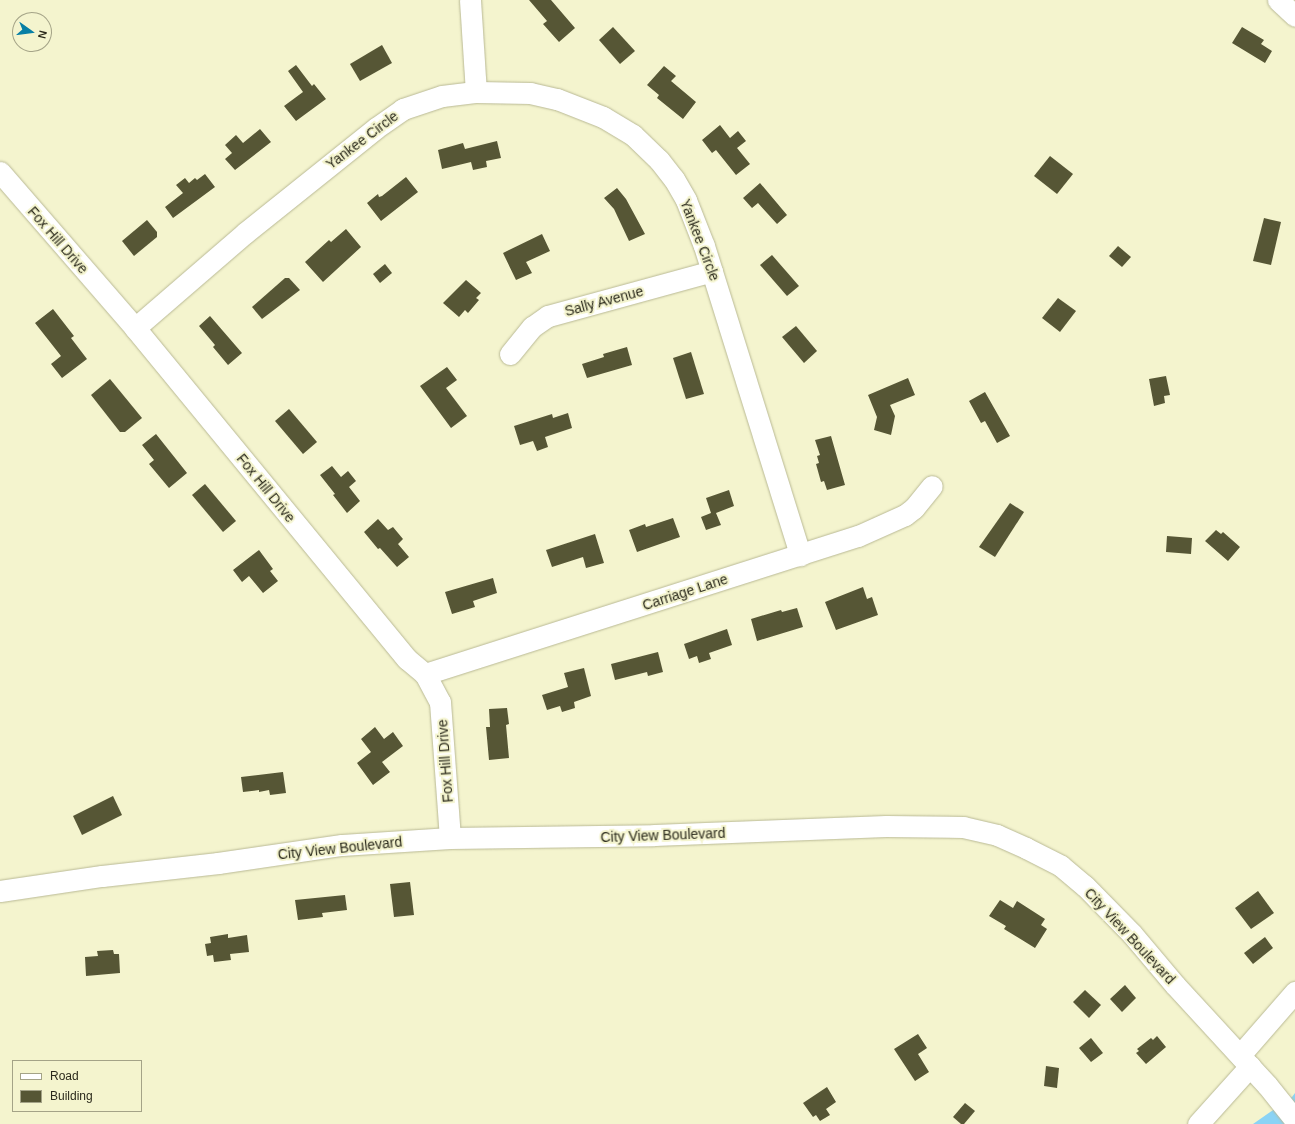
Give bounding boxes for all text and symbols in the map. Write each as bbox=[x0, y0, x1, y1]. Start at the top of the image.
north arrow bbox=[12, 12, 52, 52]
text: N bbox=[36, 29, 49, 40]
street label: Yankee Circle bbox=[323, 107, 401, 173]
street label: Yankee Circle bbox=[677, 197, 723, 283]
street label: Fox Hill Drive bbox=[24, 203, 92, 277]
street label: Sally Avenue bbox=[562, 282, 646, 320]
street label: Fox Hill Drive bbox=[233, 450, 299, 526]
street label: Carriage Lane bbox=[640, 570, 730, 614]
street label: Fox Hill Drive bbox=[434, 719, 456, 803]
street label: City View Boulevard bbox=[600, 824, 726, 846]
street label: City View Boulevard bbox=[277, 833, 403, 863]
street label: City View Boulevard bbox=[1081, 885, 1179, 987]
legend bbox=[12, 1060, 142, 1112]
text: Road bbox=[50, 1069, 79, 1083]
text: Building bbox=[50, 1089, 93, 1103]

